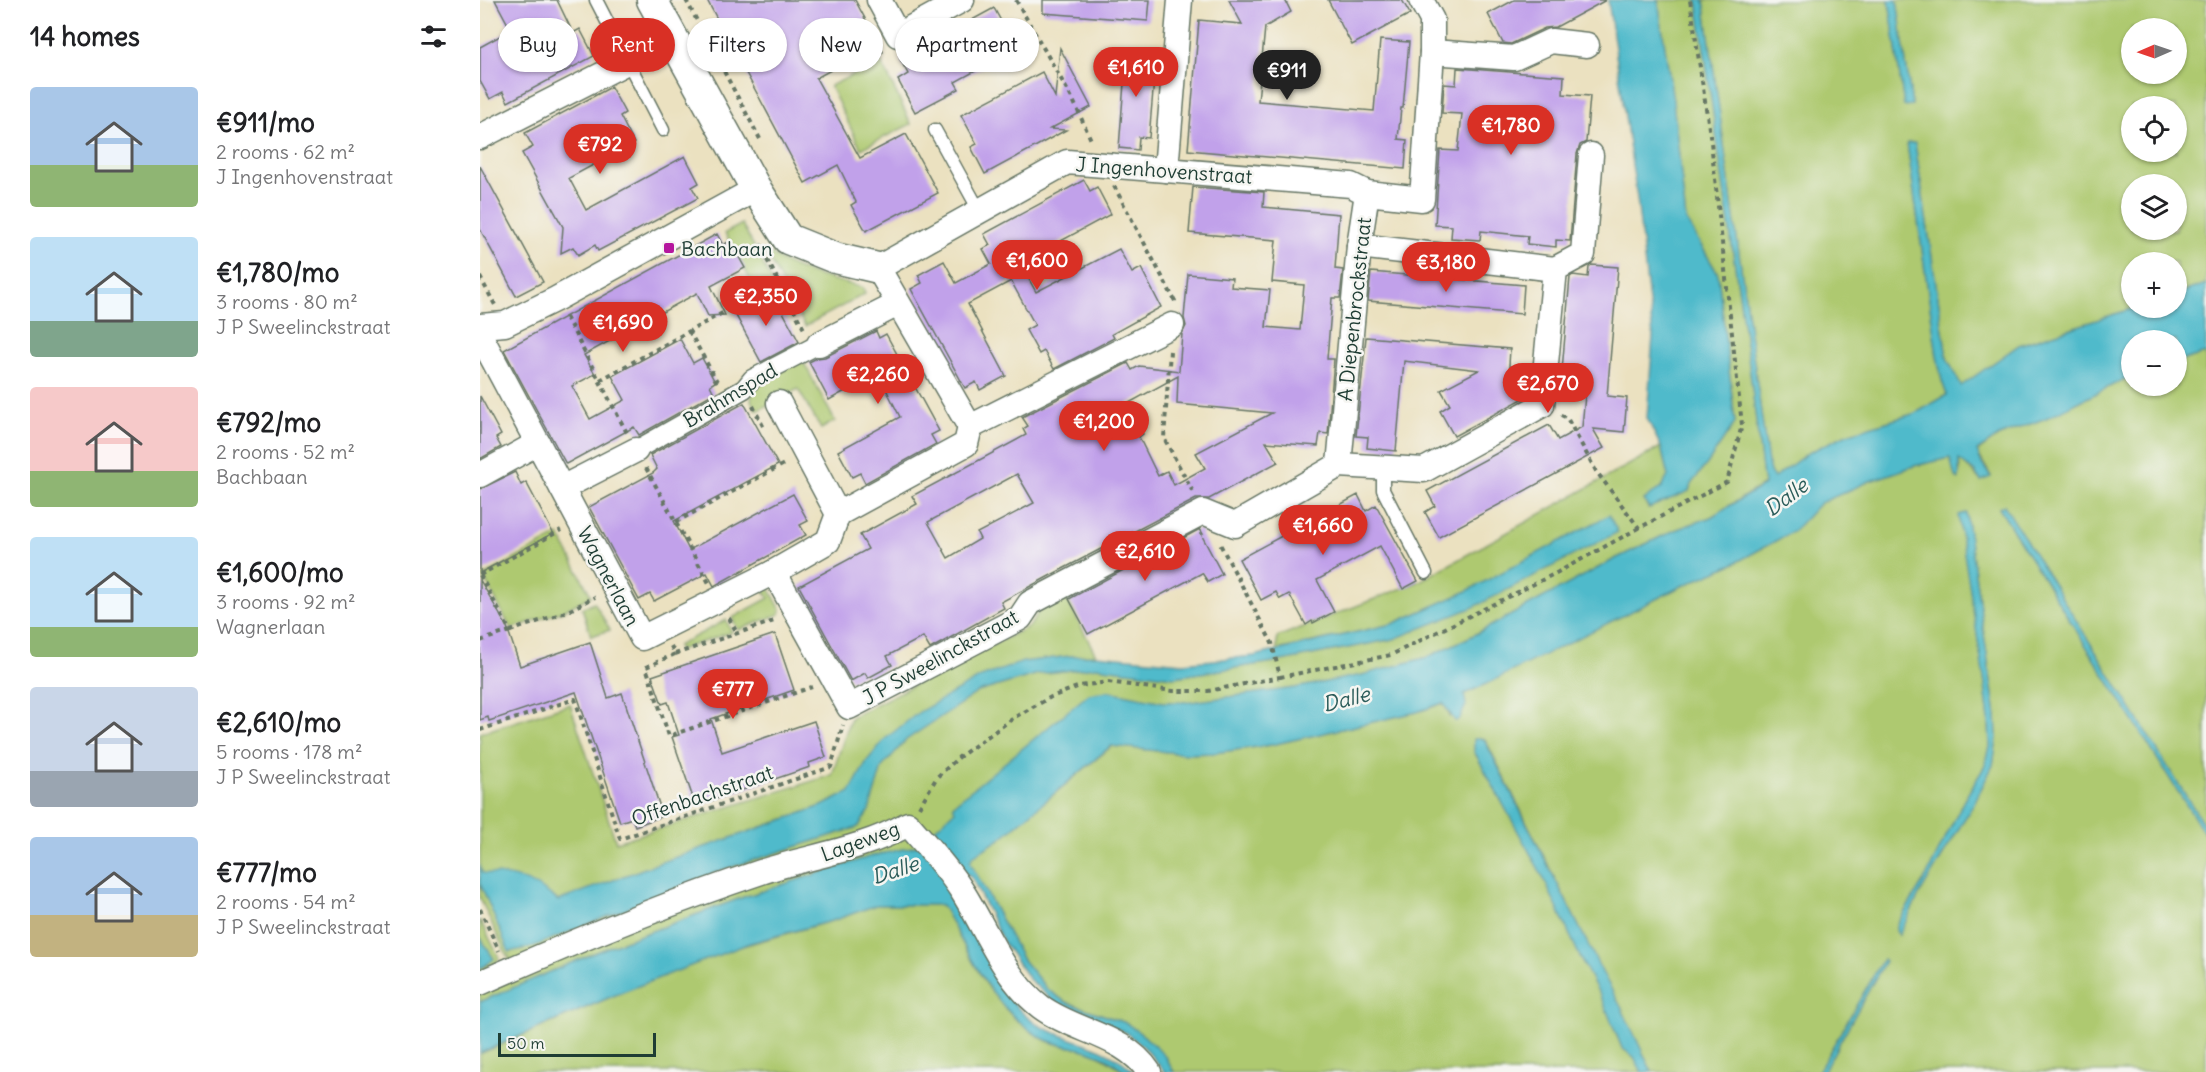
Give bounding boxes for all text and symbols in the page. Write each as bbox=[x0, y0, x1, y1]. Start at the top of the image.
chip: Buy bbox=[498, 18, 578, 72]
chip: Rent bbox=[590, 18, 675, 72]
chip: Filters bbox=[687, 18, 787, 72]
chip: New bbox=[799, 18, 883, 72]
chip: Apartment bbox=[895, 18, 1039, 72]
north arrow bbox=[2121, 18, 2187, 84]
map controls bbox=[2121, 18, 2187, 396]
text: 14 homes bbox=[30, 20, 140, 53]
icon: filters bbox=[417, 20, 450, 53]
pin: €1,610 bbox=[1087, 47, 1185, 98]
pin: €911 bbox=[1251, 50, 1323, 101]
text: €1,610 bbox=[1107, 54, 1165, 79]
text: €911 bbox=[1267, 57, 1307, 82]
button: locate bbox=[2121, 96, 2187, 162]
pin: €1,780 bbox=[1462, 105, 1560, 156]
text: €911/mo bbox=[216, 106, 315, 139]
icon: home bbox=[78, 111, 150, 183]
text: €1,780 bbox=[1481, 112, 1541, 137]
pin: €792 bbox=[564, 124, 636, 175]
text: €792 bbox=[577, 131, 623, 156]
text: 2 rooms · 62 m² bbox=[216, 139, 355, 164]
street label: J Ingenhovenstraat bbox=[1075, 151, 1253, 189]
text: J Ingenhovenstraat bbox=[216, 164, 393, 189]
button: layers bbox=[2121, 174, 2187, 240]
street label: A Diepenbrockstraat bbox=[1332, 216, 1376, 402]
place label: Bachbaan bbox=[681, 236, 773, 261]
pin: €1,600 bbox=[988, 240, 1086, 291]
marker: Bachbaan bbox=[662, 241, 676, 255]
pin: €3,180 bbox=[1397, 242, 1495, 293]
text: €1,600 bbox=[1006, 247, 1068, 272]
text: €3,180 bbox=[1416, 249, 1476, 274]
button: + bbox=[2121, 252, 2187, 318]
text: €1,780/mo bbox=[216, 256, 339, 289]
icon: home bbox=[78, 261, 150, 333]
pin: €2,350 bbox=[717, 276, 815, 327]
text: €2,350 bbox=[734, 283, 798, 308]
text: 3 rooms · 80 m² bbox=[216, 289, 358, 314]
pin: €1,690 bbox=[574, 302, 672, 353]
text: €1,690 bbox=[593, 309, 653, 334]
text: J P Sweelinckstraat bbox=[216, 314, 390, 339]
button: − bbox=[2121, 330, 2187, 396]
pin: €2,260 bbox=[829, 354, 927, 405]
street label: Brahmspad bbox=[679, 357, 782, 433]
text: €2,260 bbox=[846, 361, 910, 386]
pin: €2,670 bbox=[1499, 363, 1597, 414]
text: €2,670 bbox=[1517, 370, 1579, 395]
pin: €1,200 bbox=[1055, 401, 1153, 452]
text: €792/mo bbox=[216, 406, 321, 439]
text: €1,200 bbox=[1073, 408, 1135, 433]
icon: home bbox=[78, 411, 150, 483]
text: 2 rooms · 52 m² bbox=[216, 439, 355, 464]
text: Bachbaan bbox=[216, 464, 308, 489]
water label: Dalle bbox=[1759, 471, 1814, 522]
pin: €1,660 bbox=[1274, 505, 1372, 556]
text: €1,660 bbox=[1292, 512, 1354, 537]
street label: Wagnerlaan bbox=[572, 522, 646, 630]
pin: €2,610 bbox=[1096, 531, 1194, 582]
text: €2,610 bbox=[1115, 538, 1175, 563]
text: €1,600/mo bbox=[216, 556, 344, 589]
icon: home bbox=[78, 561, 150, 633]
text: 3 rooms · 92 m² bbox=[216, 589, 355, 614]
street label: J P Sweelinckstraat bbox=[858, 604, 1023, 710]
text: Wagnerlaan bbox=[216, 614, 325, 639]
pin: €777 bbox=[697, 669, 769, 720]
text: €777 bbox=[712, 676, 754, 701]
water label: Dalle bbox=[1320, 680, 1374, 718]
text: €2,610/mo bbox=[216, 706, 341, 739]
icon: home bbox=[78, 711, 150, 783]
text: 5 rooms · 178 m² bbox=[216, 739, 362, 764]
street label: Offenbachstraat bbox=[628, 759, 776, 831]
text: J P Sweelinckstraat bbox=[216, 764, 390, 789]
street label: Lageweg bbox=[817, 815, 903, 867]
water label: Dalle bbox=[868, 849, 923, 890]
text: €777/mo bbox=[216, 856, 317, 889]
icon: home bbox=[78, 861, 150, 933]
text: 2 rooms · 54 m² bbox=[216, 889, 356, 914]
text: J P Sweelinckstraat bbox=[216, 914, 390, 939]
scale bar bbox=[498, 1030, 656, 1058]
text: 50 m bbox=[507, 1033, 545, 1053]

